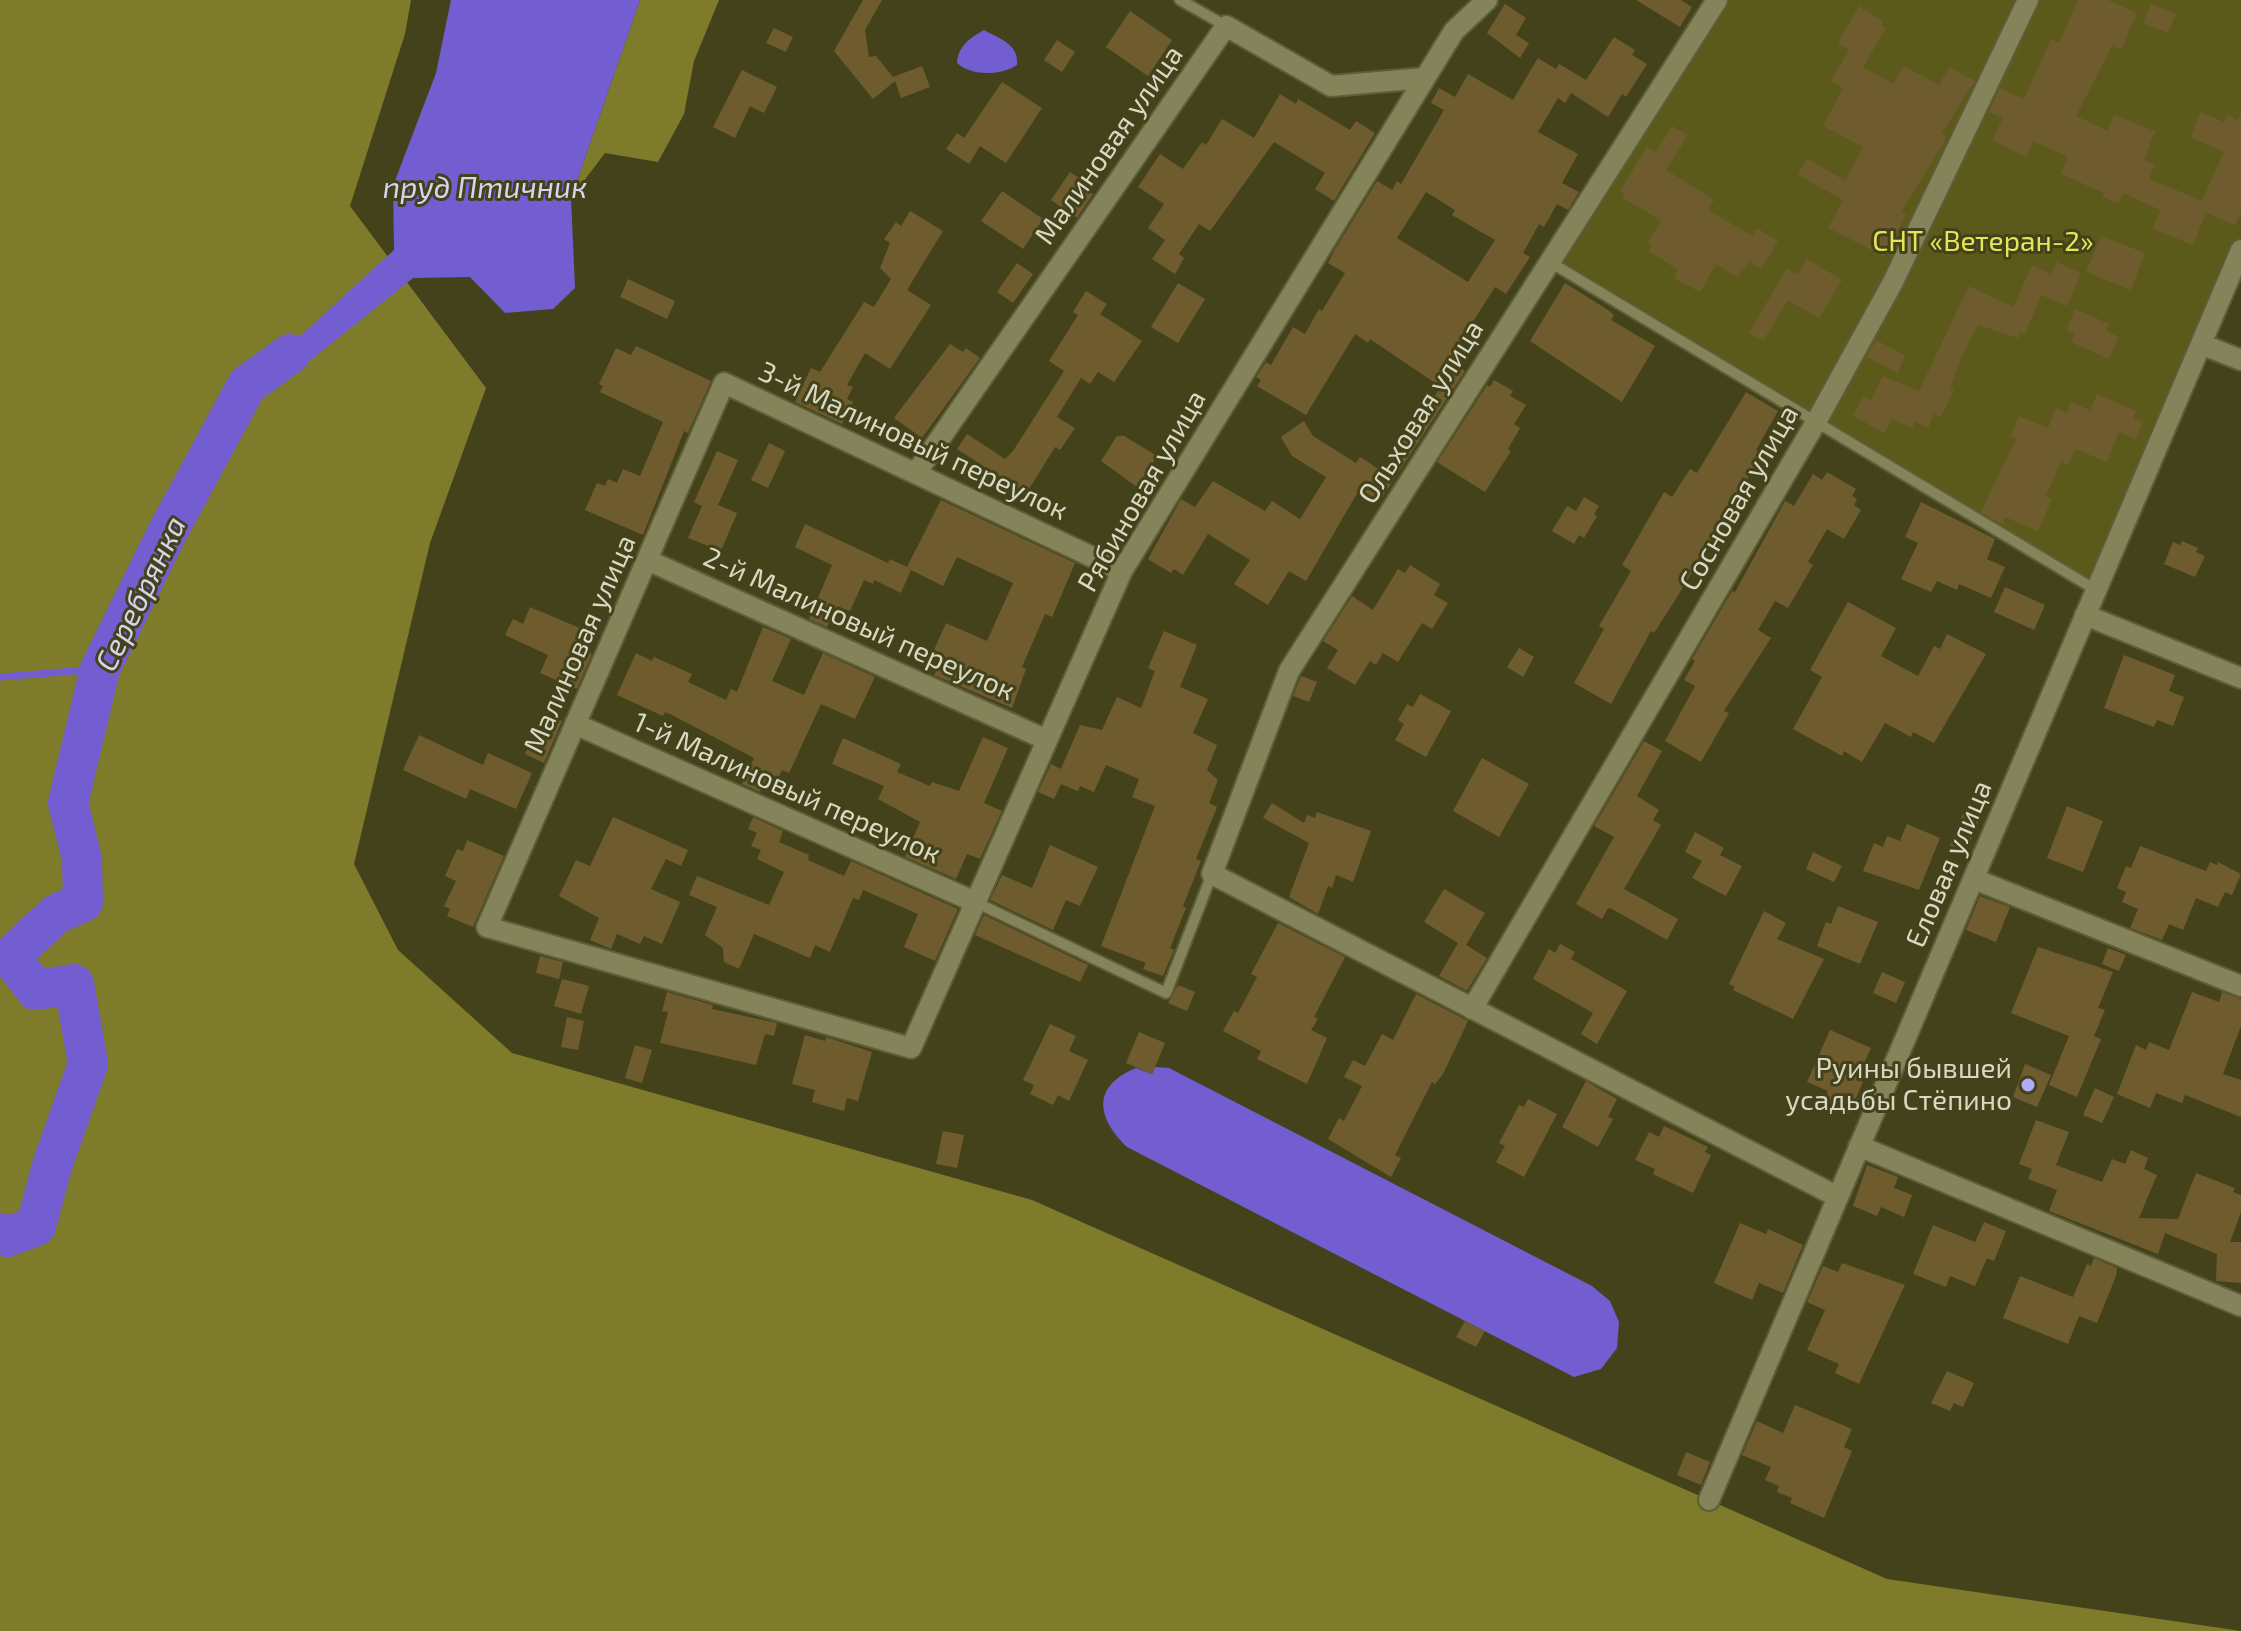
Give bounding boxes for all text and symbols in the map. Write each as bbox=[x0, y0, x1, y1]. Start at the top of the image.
street label: Малиновая улица bbox=[1028, 39, 1190, 251]
water label: пруд Птичник bbox=[383, 170, 587, 206]
park label: СНТ «Ветеран-2» bbox=[1872, 225, 2094, 259]
street label: Ольховая улица bbox=[1351, 314, 1491, 510]
street label: 3-й Малиновый переулок bbox=[753, 355, 1073, 527]
street label: Рябиновая улица bbox=[1071, 384, 1213, 598]
street label: Сосновая улица bbox=[1672, 399, 1806, 597]
water label: Серебрянка bbox=[88, 511, 194, 677]
street label: Малиновая улица bbox=[517, 530, 643, 758]
street label: 2-й Малиновый переулок bbox=[698, 540, 1020, 708]
street label: 1-й Малиновый переулок bbox=[628, 705, 946, 871]
street label: Еловая улица bbox=[1899, 775, 1999, 953]
place label: Руины бывшей усадьбы Стёпино bbox=[1785, 1052, 2012, 1118]
marker: Руины бывшей усадьбы Стёпино bbox=[2019, 1076, 2037, 1094]

